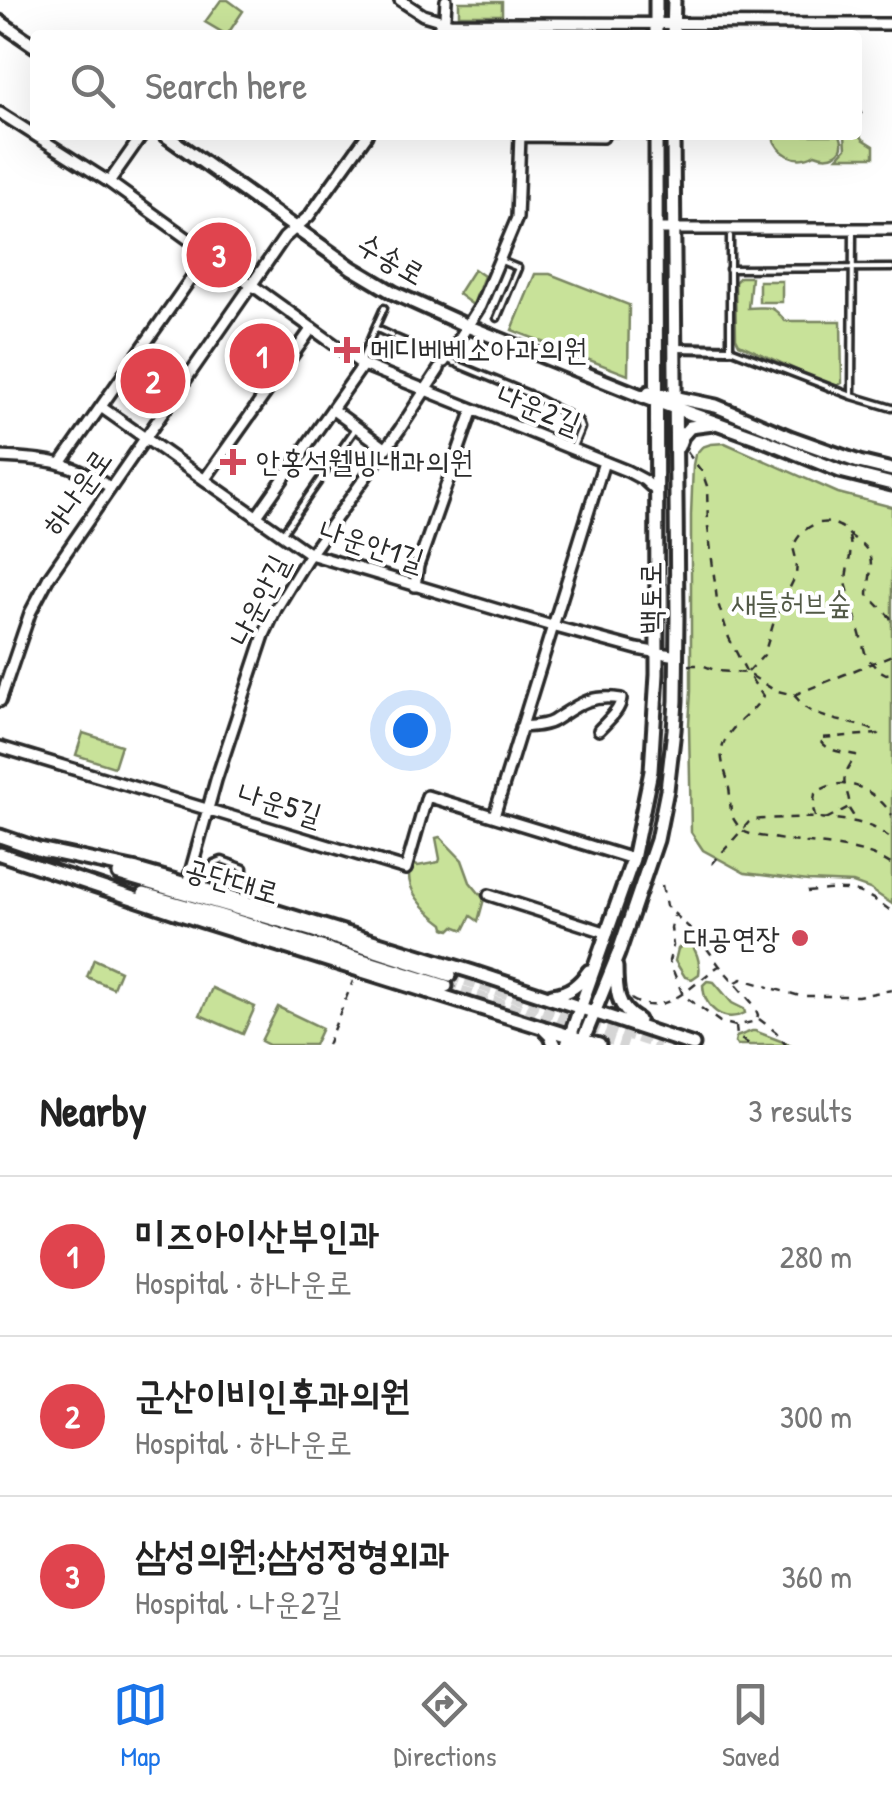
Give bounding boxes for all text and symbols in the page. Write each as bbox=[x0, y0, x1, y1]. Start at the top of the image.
search box bbox=[30, 30, 862, 140]
icon: search bbox=[65, 58, 120, 113]
text: Search here bbox=[145, 59, 307, 111]
pin: 3 bbox=[186, 218, 252, 292]
street label: 수송로 bbox=[350, 223, 433, 294]
pin: 1 bbox=[230, 318, 294, 394]
place label: 메디베베소아과의원 bbox=[370, 329, 587, 369]
marker: 메디베베소아과의원 bbox=[334, 337, 360, 363]
pin: 2 bbox=[120, 344, 186, 418]
street label: 나운2길 bbox=[492, 373, 587, 443]
street label: 하나운로 bbox=[32, 440, 120, 542]
place label: 안홍석웰빙내과의원 bbox=[256, 441, 473, 481]
marker: 안홍석웰빙내과의원 bbox=[220, 449, 246, 475]
street label: 나운안1길 bbox=[315, 508, 430, 580]
street label: 나운안길 bbox=[218, 547, 298, 652]
street label: 백토로 bbox=[630, 562, 670, 634]
park label: 새들허브숲 bbox=[731, 582, 851, 622]
your location bbox=[385, 705, 436, 756]
street label: 나운5길 bbox=[234, 771, 327, 835]
street label: 공단대로 bbox=[180, 848, 284, 913]
place label: 대공연장 bbox=[683, 917, 780, 957]
marker: 대공연장 bbox=[789, 927, 811, 949]
text: Nearby bbox=[40, 1082, 147, 1139]
text: 3 results bbox=[748, 1089, 852, 1132]
text: 미즈아이산부인과 bbox=[135, 1208, 380, 1260]
text: 1 bbox=[67, 1235, 78, 1278]
text: 280 m bbox=[780, 1235, 852, 1278]
text: Hospital · 하나운로 bbox=[135, 1261, 352, 1304]
text: 군산이비인후과의원 bbox=[135, 1368, 410, 1420]
text: 2 bbox=[65, 1395, 80, 1438]
text: 300 m bbox=[780, 1395, 852, 1438]
text: Hospital · 하나운로 bbox=[135, 1421, 352, 1464]
text: 삼성의원;삼성정형외과 bbox=[135, 1528, 450, 1580]
text: 3 bbox=[65, 1555, 80, 1598]
text: 360 m bbox=[781, 1555, 852, 1598]
text: Hospital · 나운2길 bbox=[135, 1581, 341, 1624]
tab: Map bbox=[113, 1677, 168, 1775]
tab: Directions bbox=[393, 1677, 496, 1775]
tab: Saved bbox=[722, 1677, 779, 1775]

